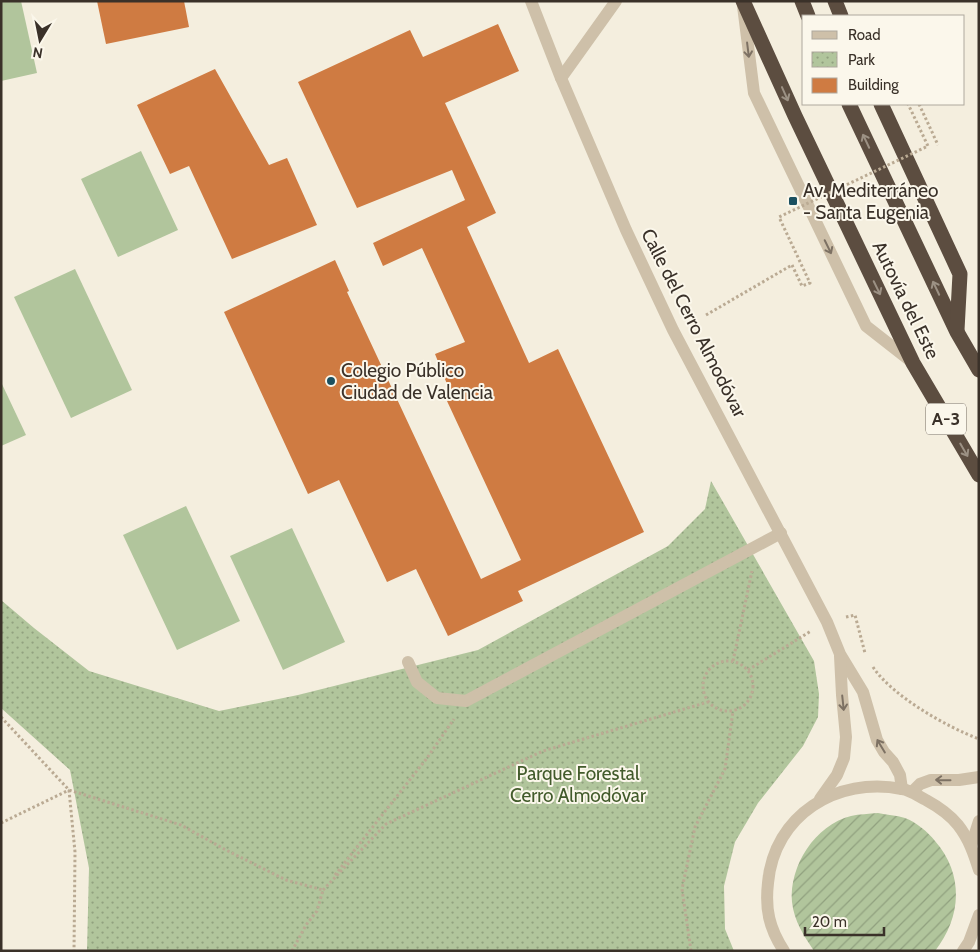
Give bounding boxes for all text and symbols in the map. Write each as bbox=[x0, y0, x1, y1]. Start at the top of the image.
north arrow bbox=[15, 15, 65, 65]
legend bbox=[802, 15, 965, 105]
text: Road bbox=[848, 26, 881, 44]
one-way arrow bbox=[743, 41, 753, 57]
text: N bbox=[31, 43, 44, 63]
text: Park bbox=[848, 51, 875, 69]
text: Building bbox=[848, 76, 899, 94]
one-way arrow bbox=[780, 86, 790, 101]
one-way arrow bbox=[861, 134, 871, 149]
place label: Av. Mediterráneo - Santa Eugenia bbox=[803, 179, 938, 224]
marker: Av. Mediterráneo - Santa Eugenia bbox=[787, 195, 799, 207]
street label: Calle del Cerro Almodóvar bbox=[636, 225, 752, 421]
street label: Autovía del Este bbox=[868, 237, 945, 363]
one-way arrow bbox=[824, 239, 833, 254]
one-way arrow bbox=[873, 280, 882, 295]
one-way arrow bbox=[931, 281, 940, 296]
place label: Colegio Público Ciudad de Valencia bbox=[341, 359, 493, 404]
marker: Colegio Público Ciudad de Valencia bbox=[325, 375, 337, 387]
road number: A-3 bbox=[926, 404, 966, 434]
one-way arrow bbox=[959, 442, 969, 457]
one-way arrow bbox=[838, 694, 848, 710]
one-way arrow bbox=[875, 739, 885, 753]
park label: Parque Forestal Cerro Almodóvar bbox=[510, 762, 646, 807]
one-way arrow bbox=[936, 776, 952, 785]
scale bar bbox=[805, 904, 884, 936]
text: 20 m bbox=[812, 913, 847, 931]

